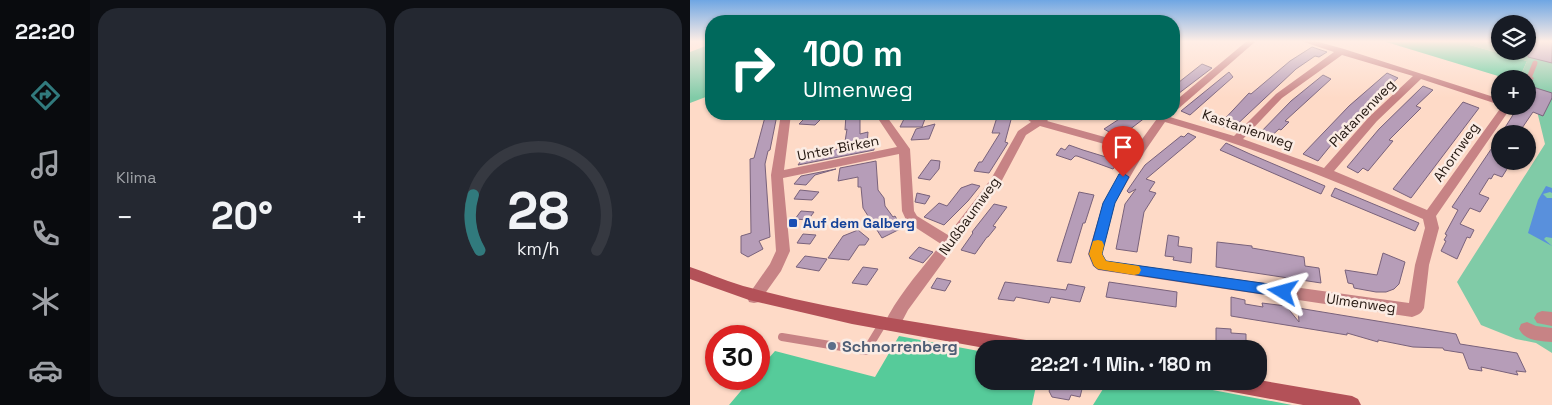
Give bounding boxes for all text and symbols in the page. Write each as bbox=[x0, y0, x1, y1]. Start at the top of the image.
map controls bbox=[1491, 15, 1536, 170]
button: layers bbox=[1491, 15, 1536, 60]
text: 22:20 bbox=[15, 17, 75, 45]
text: 100 m bbox=[803, 32, 903, 76]
icon: right bbox=[720, 35, 785, 100]
button: + bbox=[1491, 70, 1536, 115]
text: Ulmenweg bbox=[803, 75, 913, 103]
street label: Platanenweg bbox=[1325, 75, 1399, 151]
icon: directions bbox=[28, 78, 63, 113]
street label: Kastanienweg bbox=[1200, 105, 1296, 153]
street label: Ahornweg bbox=[1429, 119, 1483, 185]
button: − bbox=[1491, 125, 1536, 170]
pin bbox=[1102, 126, 1144, 177]
street label: Unter Birken bbox=[796, 131, 880, 165]
icon: arrive bbox=[1109, 133, 1137, 161]
icon: music bbox=[28, 147, 63, 182]
text: Klima bbox=[116, 167, 157, 188]
street label: Nußbaumweg bbox=[935, 173, 1003, 259]
text: 28 bbox=[507, 178, 569, 244]
text: 20° bbox=[211, 192, 273, 240]
text: − bbox=[116, 199, 133, 235]
text: + bbox=[351, 199, 368, 235]
place label: Auf dem Galberg bbox=[803, 214, 915, 232]
icon: phone bbox=[28, 216, 63, 251]
marker: Auf dem Galberg bbox=[787, 217, 799, 229]
text: km/h bbox=[517, 237, 559, 260]
position arrow bbox=[1256, 265, 1308, 317]
icon: climate bbox=[28, 284, 63, 319]
street label: Ulmenweg bbox=[1325, 289, 1397, 317]
speed limit sign: 30 bbox=[705, 325, 770, 390]
place label: Schnorrenberg bbox=[842, 336, 958, 357]
marker: Schnorrenberg bbox=[826, 340, 838, 352]
text: 22:21 · 1 Min. · 180 m bbox=[1030, 352, 1212, 377]
icon: car bbox=[28, 353, 63, 388]

